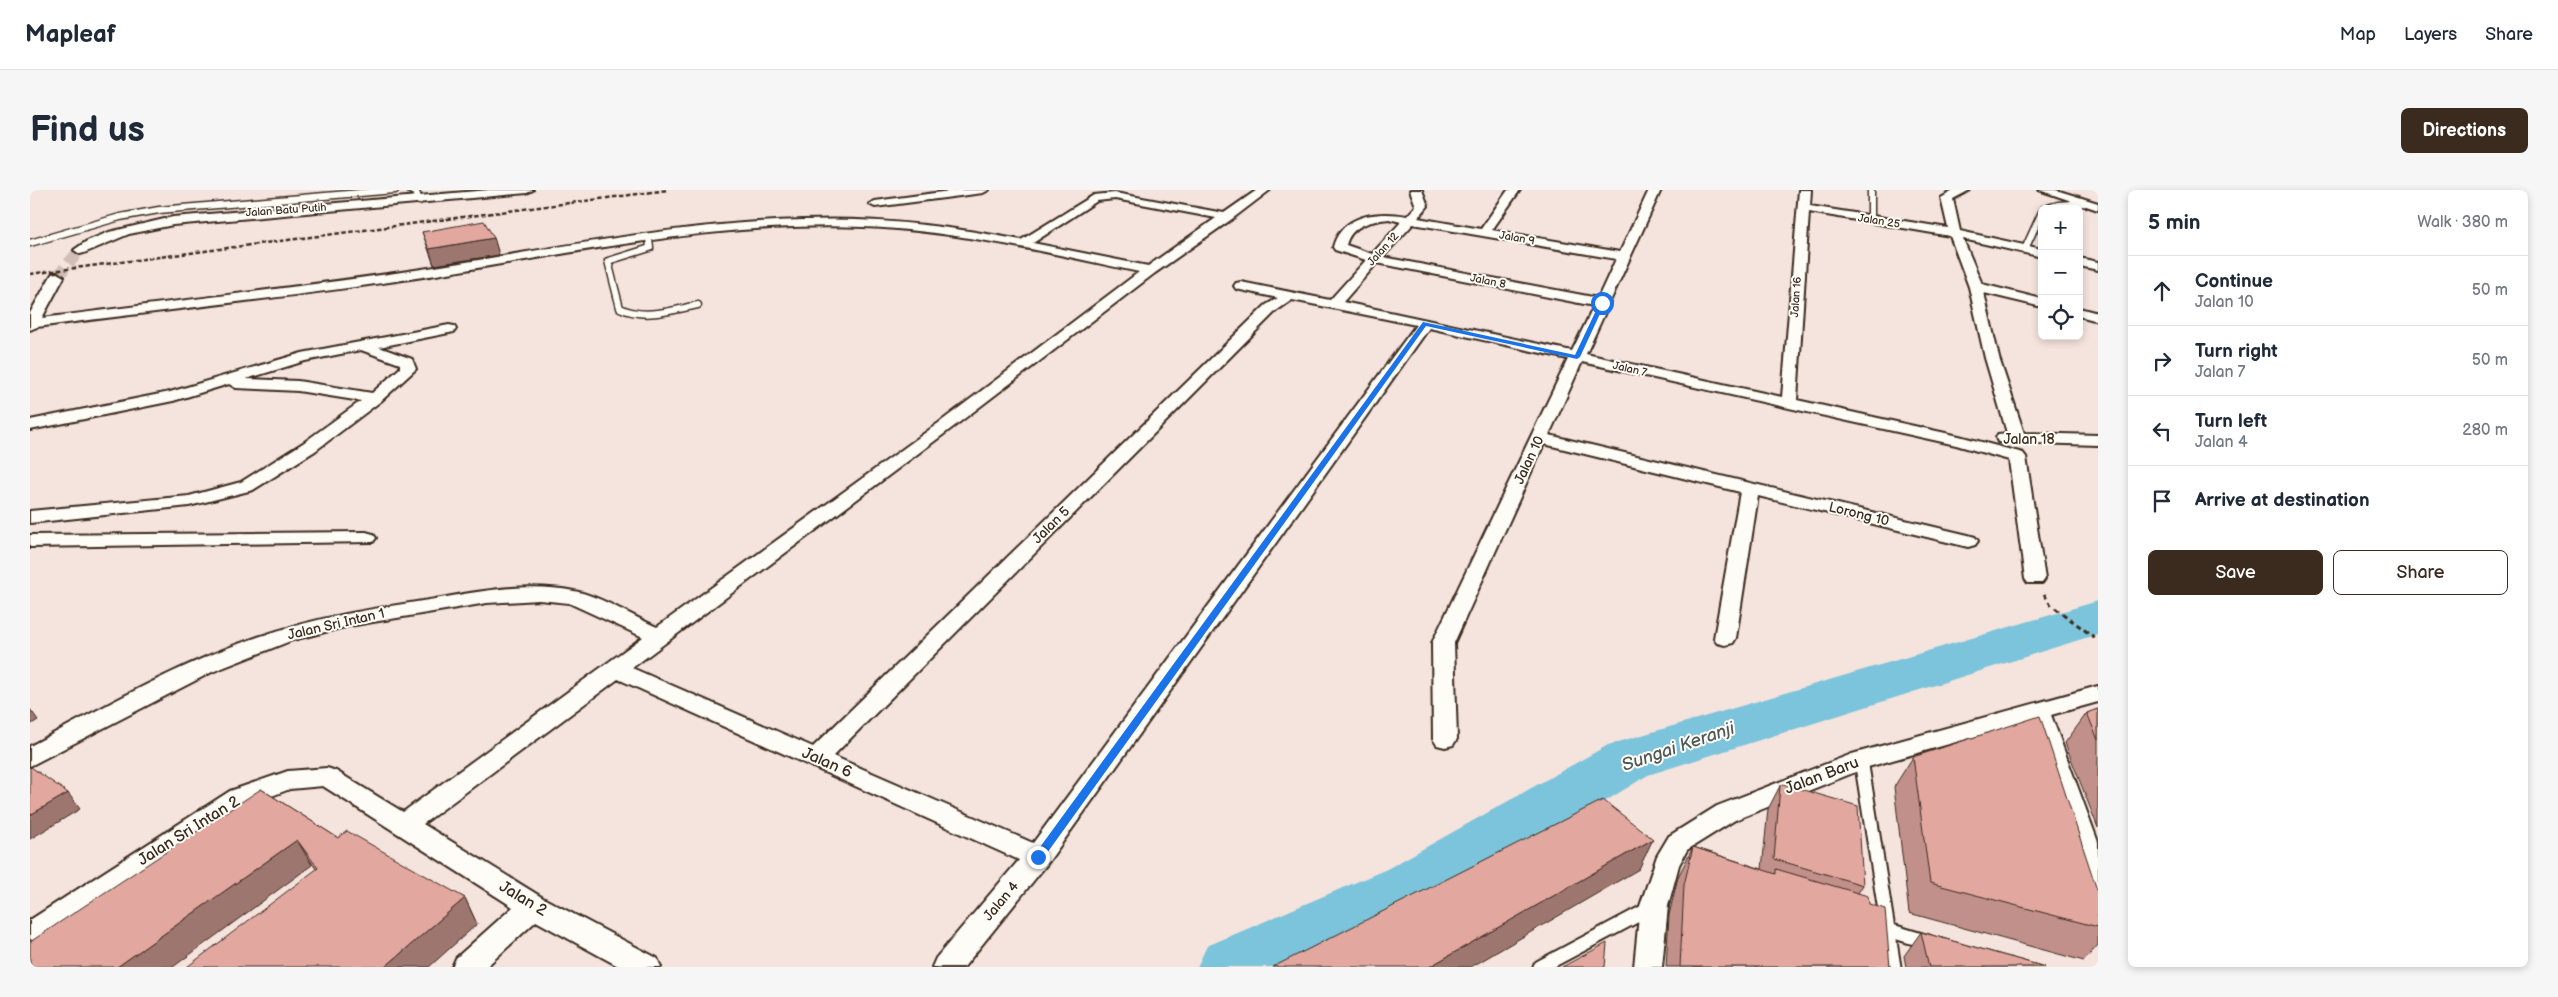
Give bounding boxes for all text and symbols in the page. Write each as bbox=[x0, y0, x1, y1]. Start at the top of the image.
text: Mapleaf bbox=[25, 20, 116, 49]
text: Map bbox=[2340, 24, 2376, 45]
text: Layers bbox=[2404, 24, 2457, 45]
text: Share bbox=[2485, 24, 2533, 45]
button: Directions bbox=[2401, 108, 2528, 153]
text: Find us bbox=[30, 109, 145, 152]
street label: Jalan Batu Putih bbox=[245, 201, 327, 219]
map controls bbox=[2038, 205, 2083, 340]
button: + bbox=[2038, 205, 2083, 250]
text: 5 min bbox=[2148, 210, 2201, 235]
street label: Jalan 25 bbox=[1857, 211, 1901, 231]
text: Walk · 380 m bbox=[2417, 213, 2508, 232]
street label: Jalan 9 bbox=[1498, 228, 1536, 248]
street label: Jalan 12 bbox=[1365, 229, 1402, 268]
button: − bbox=[2038, 250, 2083, 295]
text: Continue bbox=[2195, 270, 2273, 293]
street label: Jalan 8 bbox=[1469, 271, 1507, 291]
street label: Jalan 16 bbox=[1788, 276, 1804, 318]
icon: ahead bbox=[2148, 277, 2176, 305]
text: 50 m bbox=[2472, 281, 2508, 300]
route start bbox=[1591, 292, 1614, 315]
text: Jalan 10 bbox=[2195, 293, 2254, 312]
button: locate bbox=[2038, 295, 2083, 340]
text: Turn right bbox=[2195, 340, 2278, 363]
icon: right bbox=[2148, 347, 2176, 375]
text: 50 m bbox=[2472, 351, 2508, 370]
street label: Jalan 7 bbox=[1612, 359, 1649, 379]
text: Jalan 7 bbox=[2195, 363, 2245, 382]
text: Turn left bbox=[2195, 410, 2267, 433]
icon: left bbox=[2148, 417, 2176, 445]
text: 280 m bbox=[2462, 421, 2508, 440]
street label: Jalan 18 bbox=[2003, 431, 2055, 448]
street label: Jalan 10 bbox=[1510, 433, 1548, 487]
text: Jalan 4 bbox=[2195, 433, 2248, 452]
icon: arrive bbox=[2148, 487, 2176, 515]
text: Arrive at destination bbox=[2195, 489, 2370, 512]
street label: Lorong 10 bbox=[1827, 498, 1891, 530]
street label: Jalan 5 bbox=[1029, 503, 1073, 547]
button: Save bbox=[2148, 550, 2323, 595]
button: Share bbox=[2333, 550, 2508, 595]
street label: Jalan Sri Intan 1 bbox=[286, 605, 386, 643]
water label: Sungai Keranji bbox=[1619, 718, 1738, 776]
street label: Jalan 6 bbox=[799, 744, 855, 782]
street label: Jalan Baru bbox=[1782, 753, 1862, 799]
street label: Jalan Sri Intan 2 bbox=[135, 792, 244, 870]
route end bbox=[1027, 846, 1050, 869]
street label: Jalan 2 bbox=[496, 877, 551, 921]
street label: Jalan 4 bbox=[980, 878, 1023, 924]

